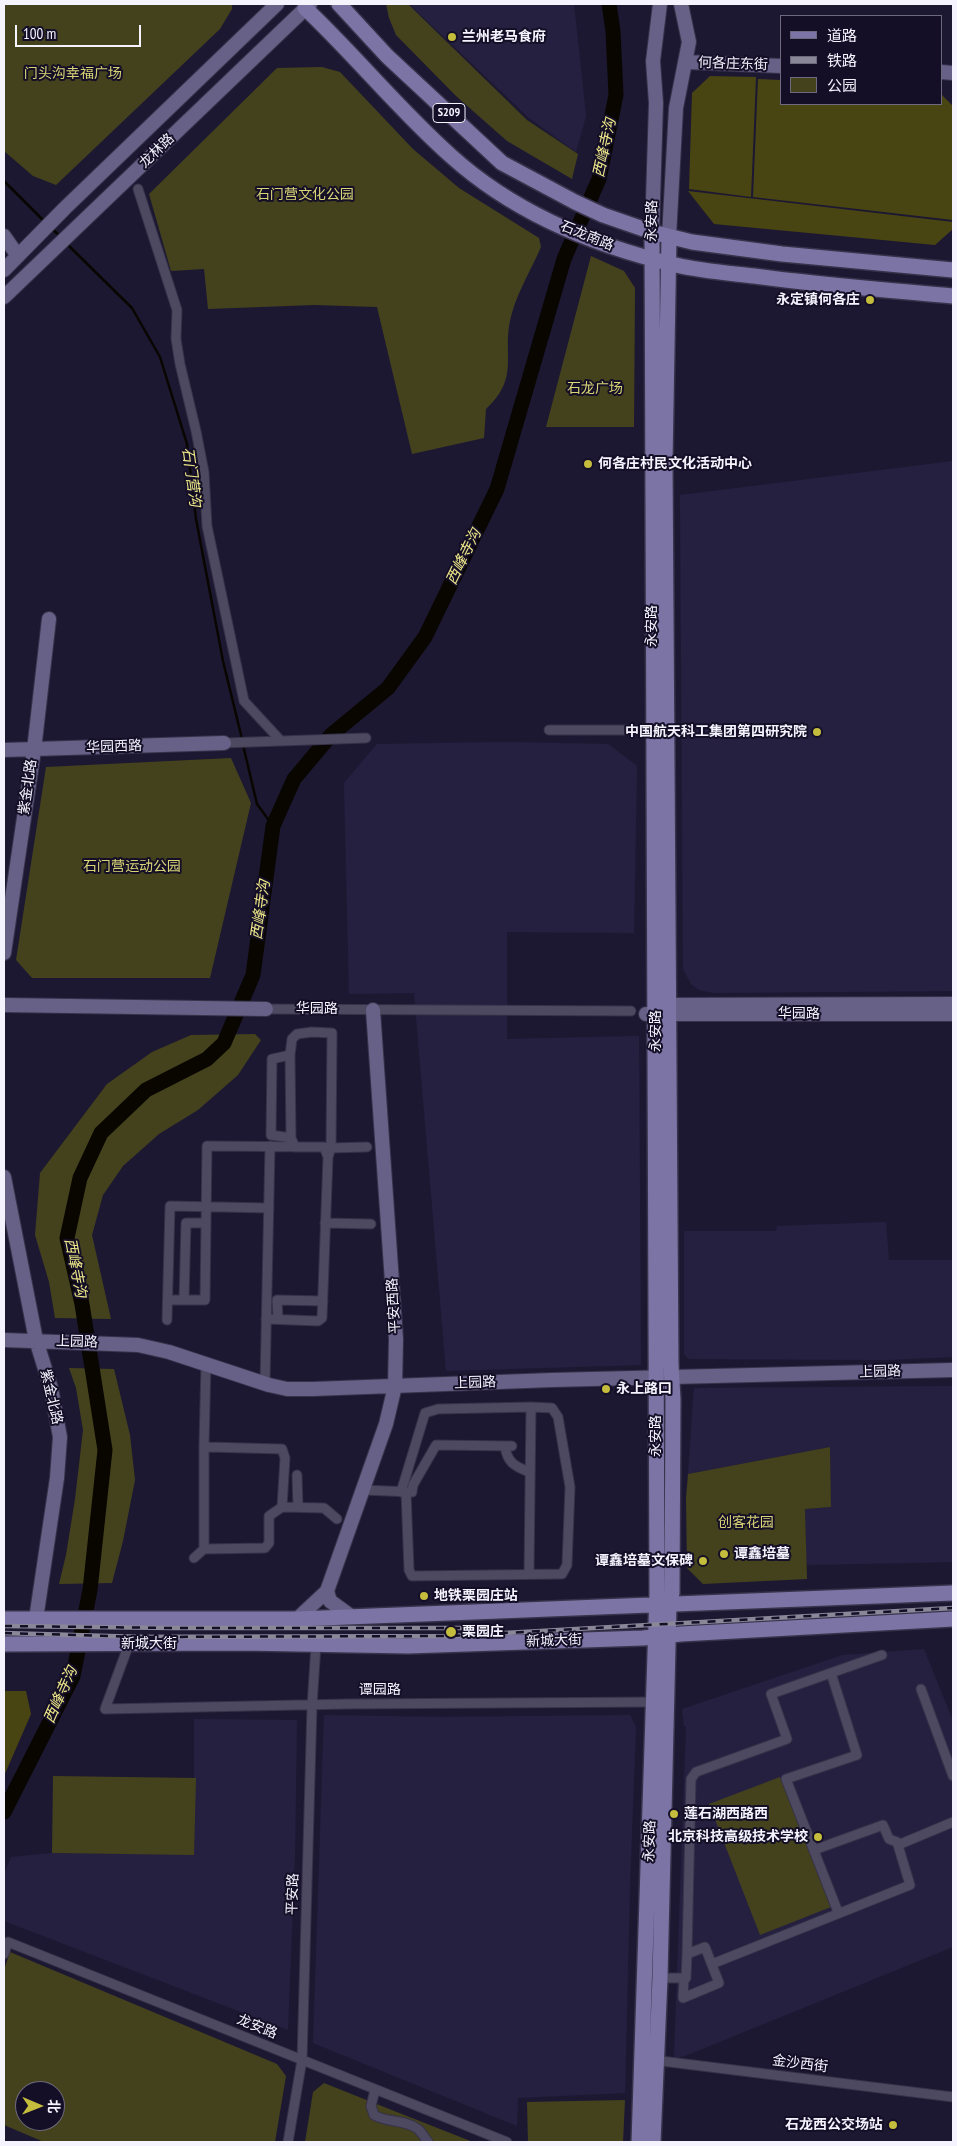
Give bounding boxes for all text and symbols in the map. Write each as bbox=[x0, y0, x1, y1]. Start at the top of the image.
scale bar bbox=[18, 15, 144, 47]
legend bbox=[780, 15, 942, 105]
text: 100 m bbox=[23, 24, 56, 43]
text: 道路 bbox=[827, 26, 857, 45]
place label: 兰州老马食府 bbox=[462, 29, 546, 45]
marker: 兰州老马食府 bbox=[446, 31, 458, 43]
text: 铁路 bbox=[827, 51, 857, 70]
street label: 何各庄东街 bbox=[698, 54, 768, 74]
park label: 门头沟幸福广场 bbox=[24, 66, 122, 82]
text: 公园 bbox=[827, 76, 857, 95]
road number: S209 bbox=[433, 104, 465, 122]
water label: 西峰寺沟 bbox=[590, 117, 620, 179]
street label: 龙林路 bbox=[136, 130, 178, 172]
park label: 石门营文化公园 bbox=[256, 187, 354, 203]
street label: 永安路 bbox=[643, 200, 661, 242]
street label: 石龙南路 bbox=[558, 218, 616, 254]
place label: 永定镇何各庄 bbox=[776, 292, 860, 308]
marker: 永定镇何各庄 bbox=[864, 294, 876, 306]
park label: 石龙广场 bbox=[567, 381, 623, 397]
water label: 石门营沟 bbox=[178, 446, 204, 508]
place label: 何各庄村民文化活动中心 bbox=[598, 456, 752, 472]
marker: 何各庄村民文化活动中心 bbox=[582, 458, 594, 470]
water label: 西峰寺沟 bbox=[443, 526, 485, 588]
street label: 永安路 bbox=[644, 605, 660, 647]
place label: 中国航天科工集团第四研究院 bbox=[625, 724, 807, 740]
marker: 中国航天科工集团第四研究院 bbox=[811, 726, 823, 738]
street label: 华园西路 bbox=[86, 738, 142, 756]
street label: 紫金北路 bbox=[16, 758, 40, 816]
park label: 石门营运动公园 bbox=[83, 859, 181, 875]
water label: 西峰寺沟 bbox=[248, 879, 274, 941]
street label: 华园路 bbox=[296, 1001, 338, 1017]
street label: 华园路 bbox=[778, 1006, 820, 1022]
street label: 永安路 bbox=[648, 1010, 664, 1052]
water label: 西峰寺沟 bbox=[60, 1237, 90, 1299]
street label: 平安西路 bbox=[384, 1278, 404, 1334]
street label: 上园路 bbox=[56, 1333, 98, 1351]
street label: 上园路 bbox=[859, 1363, 901, 1381]
street label: 紫金北路 bbox=[37, 1368, 65, 1426]
street label: 上园路 bbox=[454, 1374, 496, 1392]
place label: 永上路口 bbox=[616, 1381, 672, 1397]
marker: 永上路口 bbox=[600, 1383, 612, 1395]
street label: 永安路 bbox=[648, 1415, 664, 1457]
park label: 创客花园 bbox=[718, 1515, 774, 1531]
place label: 谭鑫培墓 bbox=[734, 1546, 790, 1562]
marker: 谭鑫培墓 bbox=[718, 1548, 730, 1560]
place label: 谭鑫培墓文保碑 bbox=[595, 1553, 693, 1569]
marker: 谭鑫培墓文保碑 bbox=[697, 1555, 709, 1567]
place label: 地铁栗园庄站 bbox=[434, 1588, 518, 1604]
marker: 地铁栗园庄站 bbox=[418, 1590, 430, 1602]
place label: 栗园庄 bbox=[462, 1624, 504, 1640]
marker: 栗园庄 bbox=[444, 1625, 458, 1639]
street label: 新城大街 bbox=[526, 1632, 582, 1650]
street label: 新城大街 bbox=[121, 1636, 177, 1652]
water label: 西峰寺沟 bbox=[41, 1664, 81, 1726]
street label: 谭园路 bbox=[359, 1682, 401, 1698]
place label: 莲石湖西路西 bbox=[684, 1806, 768, 1822]
marker: 莲石湖西路西 bbox=[668, 1808, 680, 1820]
street label: 永安路 bbox=[641, 1820, 659, 1862]
place label: 北京科技高级技术学校 bbox=[668, 1829, 808, 1845]
marker: 北京科技高级技术学校 bbox=[812, 1831, 824, 1843]
street label: 平安路 bbox=[284, 1873, 302, 1915]
street label: 龙安路 bbox=[234, 2011, 280, 2043]
street label: 金沙西街 bbox=[771, 2052, 829, 2076]
north arrow bbox=[15, 2081, 65, 2131]
text: 北 bbox=[45, 2099, 63, 2113]
place label: 石龙西公交场站 bbox=[785, 2117, 883, 2133]
marker: 石龙西公交场站 bbox=[887, 2119, 899, 2131]

